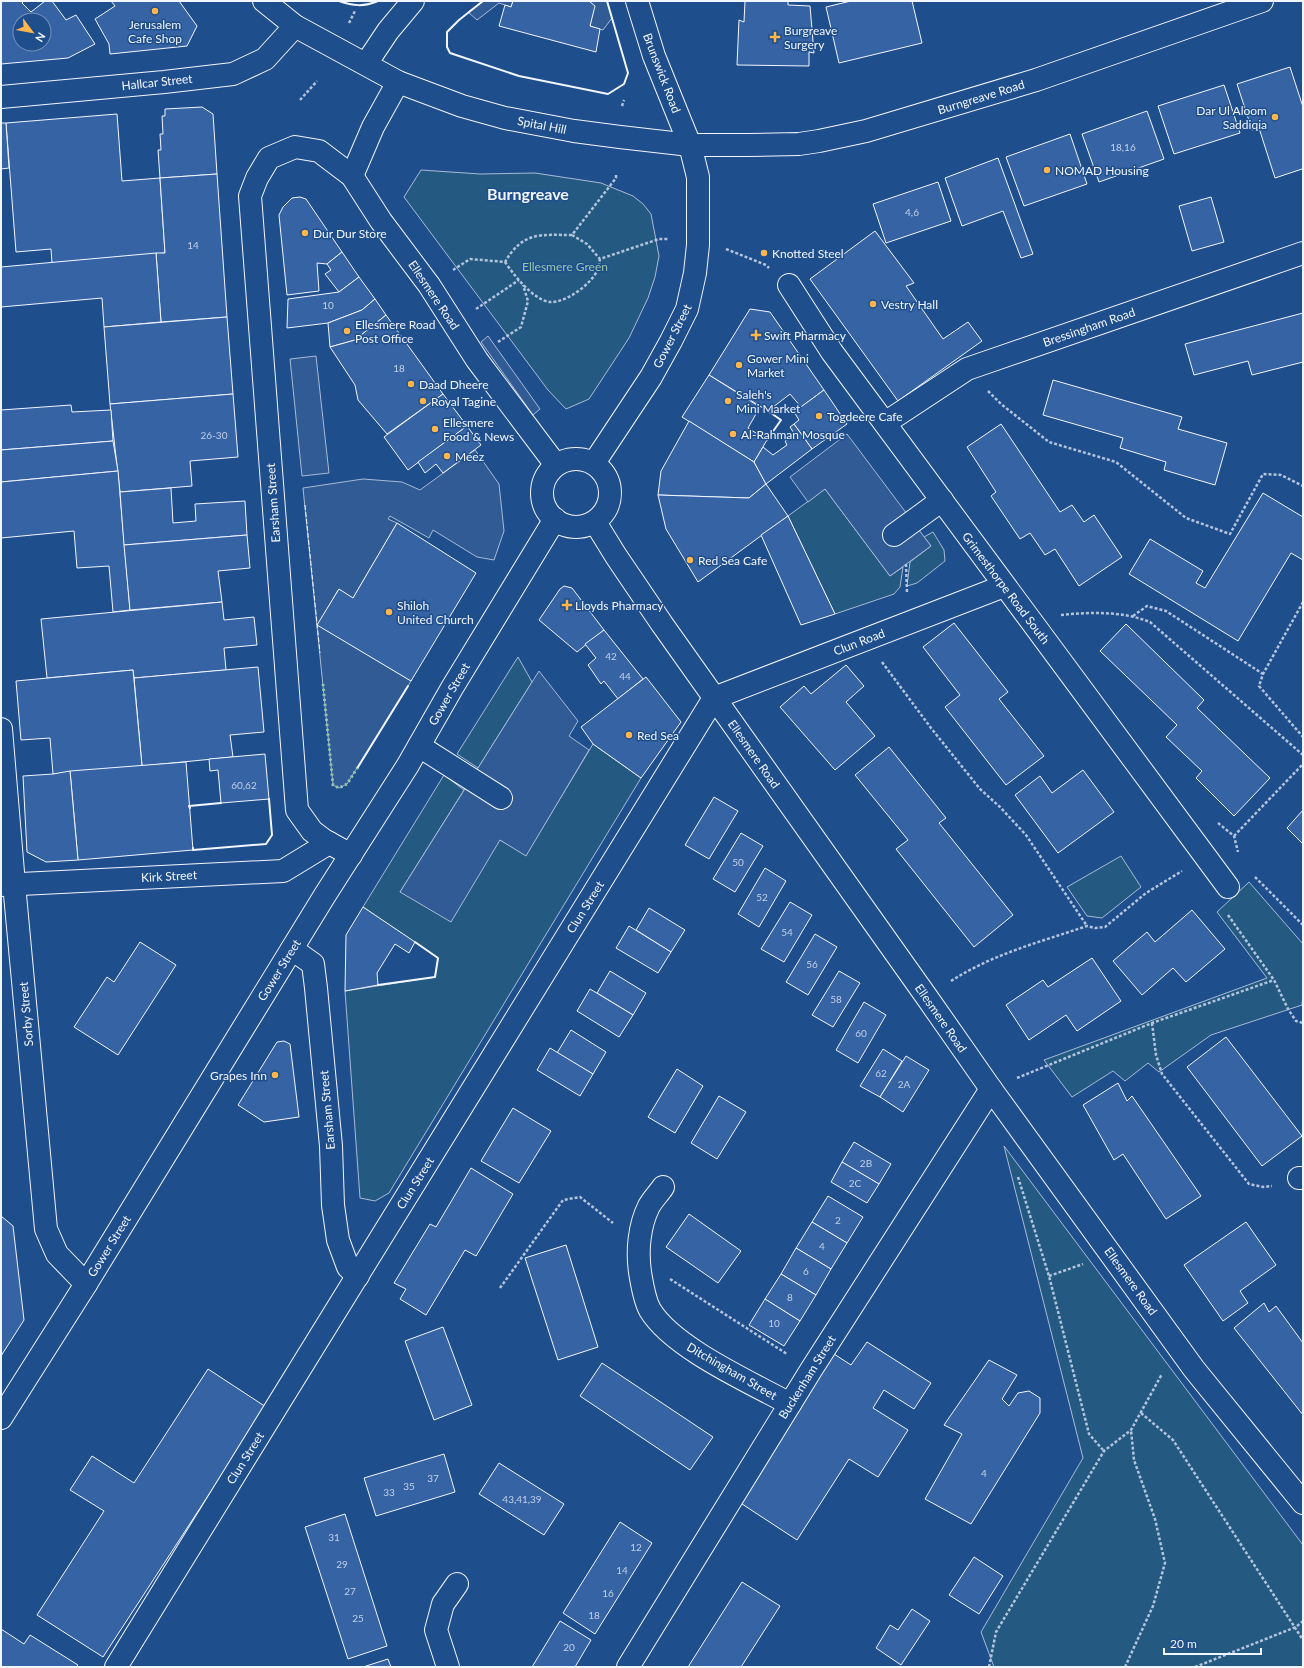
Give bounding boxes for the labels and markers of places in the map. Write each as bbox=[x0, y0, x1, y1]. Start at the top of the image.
marker: Jerusalem Cafe Shop bbox=[150, 6, 160, 16]
place label: Jerusalem Cafe Shop bbox=[128, 17, 182, 46]
place label: Burgreave Surgery bbox=[784, 23, 837, 52]
marker: Burgreave Surgery bbox=[769, 31, 781, 43]
place label: Dar Ul Aloom Saddiqia bbox=[1196, 103, 1267, 132]
marker: Dar Ul Aloom Saddiqia bbox=[1270, 112, 1280, 122]
place label: NOMAD Housing bbox=[1055, 163, 1149, 178]
marker: NOMAD Housing bbox=[1042, 165, 1052, 175]
place label: Dur Dur Store bbox=[313, 226, 387, 241]
marker: Dur Dur Store bbox=[300, 228, 310, 238]
place label: Knotted Steel bbox=[772, 246, 844, 261]
marker: Knotted Steel bbox=[759, 248, 769, 258]
place label: Vestry Hall bbox=[881, 297, 938, 312]
marker: Vestry Hall bbox=[868, 299, 878, 309]
place label: Ellesmere Road Post Office bbox=[355, 317, 435, 346]
marker: Ellesmere Road Post Office bbox=[342, 326, 352, 336]
place label: Swift Pharmacy bbox=[764, 328, 847, 343]
marker: Swift Pharmacy bbox=[751, 330, 761, 340]
place label: Gower Mini Market bbox=[747, 351, 809, 380]
marker: Gower Mini Market bbox=[734, 360, 744, 370]
place label: Daad Dheere bbox=[419, 377, 489, 392]
marker: Daad Dheere bbox=[406, 379, 416, 389]
place label: Saleh's Mini Market bbox=[736, 387, 801, 416]
place label: Royal Tagine bbox=[431, 394, 496, 409]
marker: Royal Tagine bbox=[418, 396, 428, 406]
marker: Saleh's Mini Market bbox=[723, 396, 733, 406]
place label: Togdeere Cafe bbox=[827, 409, 903, 424]
marker: Togdeere Cafe bbox=[814, 411, 824, 421]
place label: Ellesmere Food & News bbox=[443, 415, 514, 444]
marker: Ellesmere Food & News bbox=[430, 424, 440, 434]
place label: Al-Rahman Mosque bbox=[741, 427, 845, 442]
marker: Al-Rahman Mosque bbox=[728, 429, 738, 439]
place label: Meez bbox=[455, 449, 485, 464]
marker: Meez bbox=[442, 451, 452, 461]
place label: Red Sea Cafe bbox=[698, 553, 767, 568]
marker: Red Sea Cafe bbox=[685, 555, 695, 565]
place label: Shiloh United Church bbox=[397, 598, 474, 627]
place label: Lloyds Pharmacy bbox=[575, 598, 664, 613]
marker: Lloyds Pharmacy bbox=[562, 600, 572, 610]
marker: Shiloh United Church bbox=[384, 607, 394, 617]
place label: Red Sea bbox=[637, 728, 679, 743]
marker: Red Sea bbox=[624, 730, 634, 740]
place label: Grapes Inn bbox=[210, 1068, 267, 1083]
marker: Grapes Inn bbox=[270, 1070, 280, 1080]

